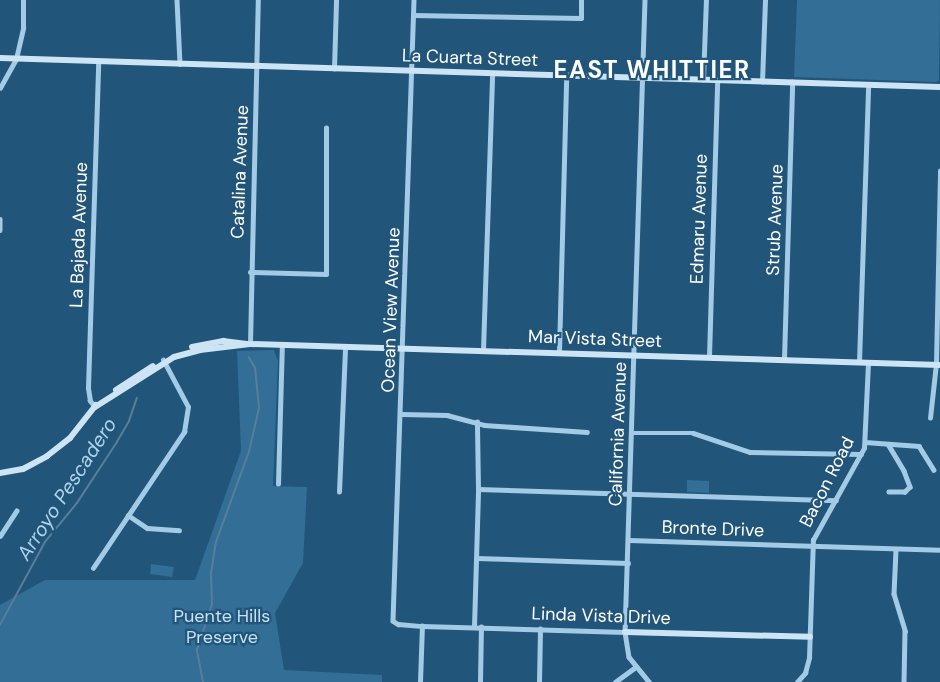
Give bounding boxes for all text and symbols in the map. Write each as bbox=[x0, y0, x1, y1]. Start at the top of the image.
street label: La Cuarta Street bbox=[401, 45, 539, 71]
district label: EAST WHITTIER bbox=[553, 56, 751, 84]
street label: Catalina Avenue bbox=[227, 105, 253, 239]
street label: Edmaru Avenue bbox=[686, 154, 712, 284]
street label: La Bajada Avenue bbox=[66, 162, 92, 308]
street label: Strub Avenue bbox=[762, 164, 788, 276]
street label: Ocean View Avenue bbox=[377, 227, 405, 393]
street label: Mar Vista Street bbox=[528, 326, 662, 352]
street label: California Avenue bbox=[605, 361, 631, 507]
water label: Arroyo Pescadero bbox=[12, 413, 122, 565]
street label: Bacon Road bbox=[795, 433, 859, 531]
street label: Bronte Drive bbox=[661, 516, 765, 542]
street label: Linda Vista Drive bbox=[531, 603, 671, 629]
park label: Puente Hills Preserve bbox=[174, 606, 270, 648]

